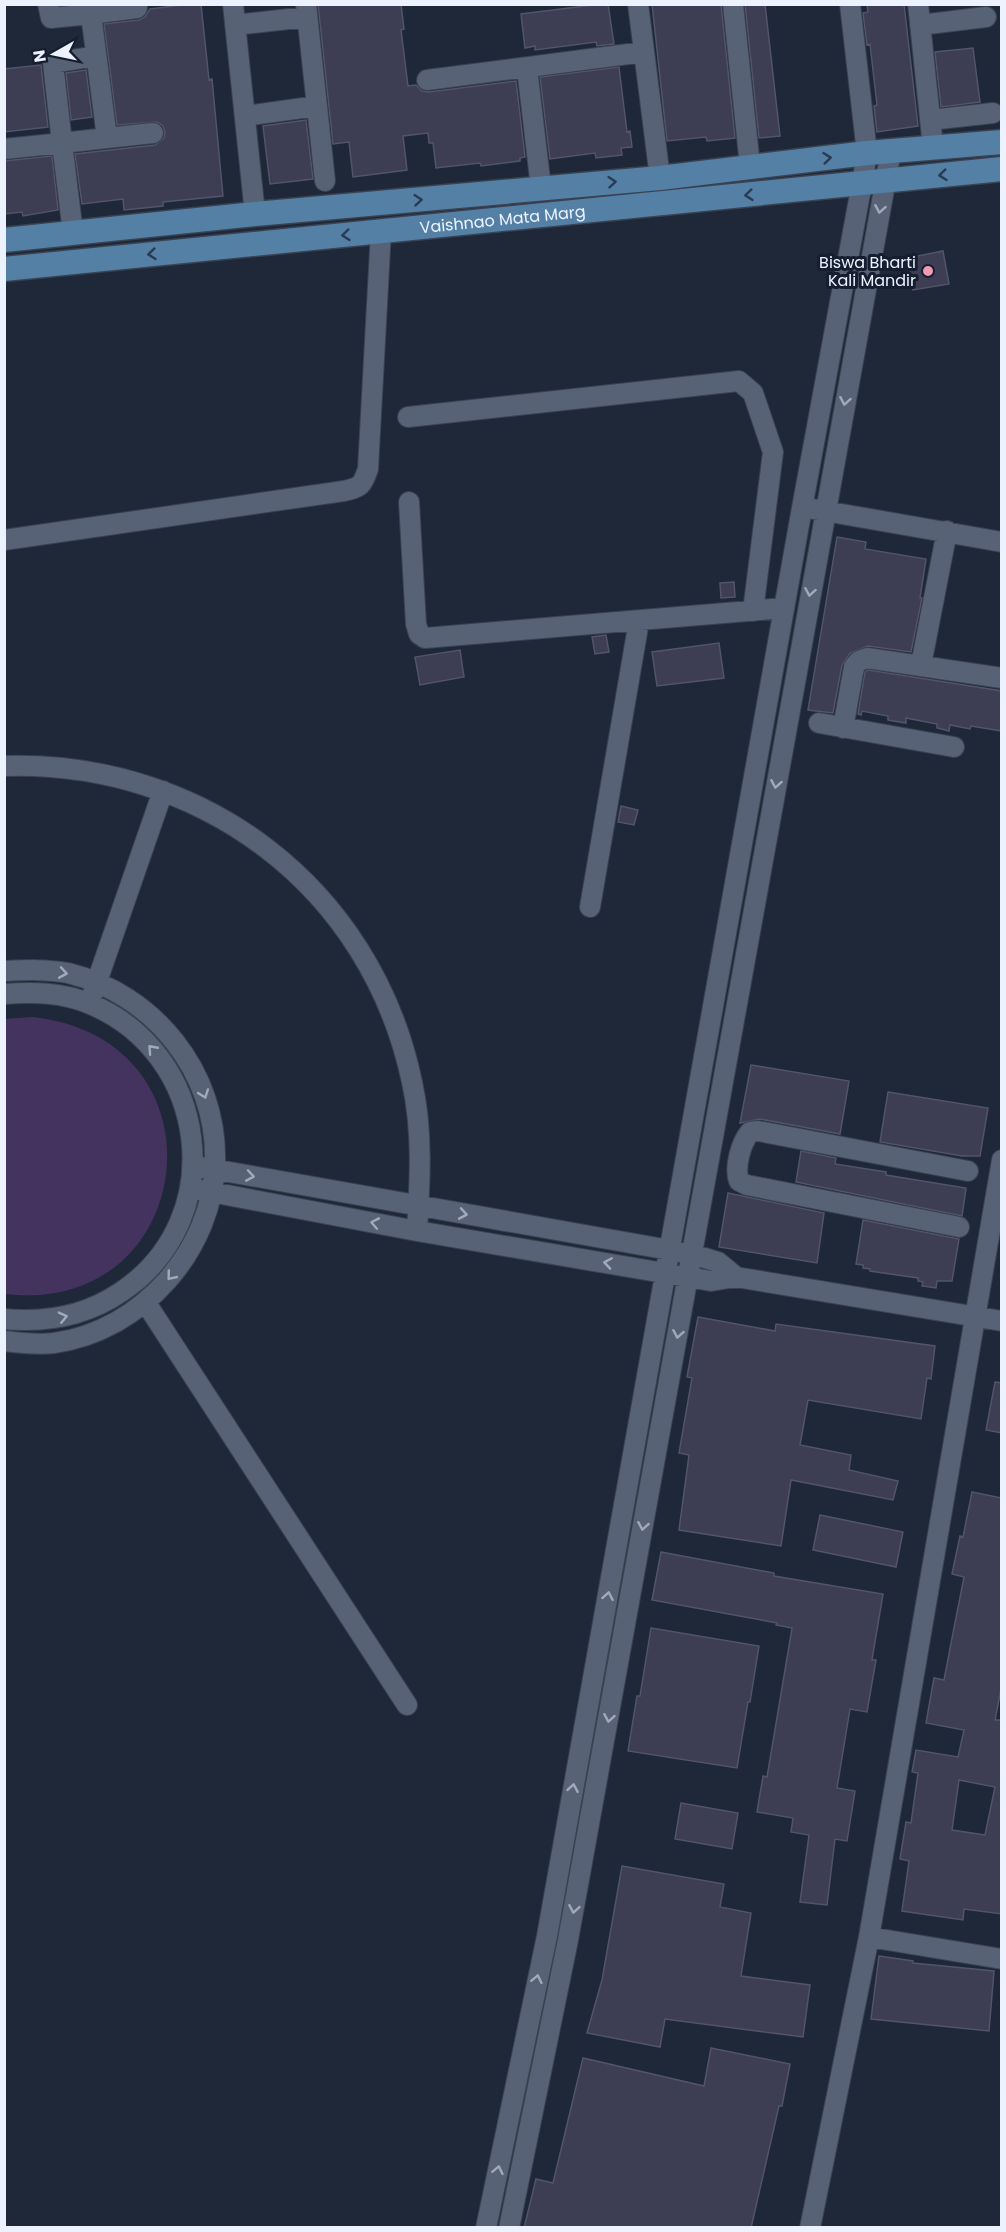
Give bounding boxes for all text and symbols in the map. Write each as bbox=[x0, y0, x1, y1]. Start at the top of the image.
north arrow bbox=[24, 24, 84, 84]
text: N bbox=[27, 49, 52, 64]
one-way arrow bbox=[822, 152, 831, 164]
one-way arrow bbox=[939, 168, 948, 181]
one-way arrow bbox=[608, 176, 617, 189]
one-way arrow bbox=[745, 188, 754, 200]
one-way arrow bbox=[413, 194, 423, 207]
street label: Vaishnao Mata Marg bbox=[418, 199, 587, 239]
one-way arrow bbox=[874, 203, 887, 213]
one-way arrow bbox=[342, 228, 351, 241]
one-way arrow bbox=[148, 247, 157, 260]
place label: Biswa Bharti Kali Mandir bbox=[819, 251, 916, 292]
marker: Biswa Bharti Kali Mandir bbox=[921, 264, 935, 278]
one-way arrow bbox=[839, 395, 852, 405]
one-way arrow bbox=[805, 588, 817, 597]
one-way arrow bbox=[770, 779, 783, 789]
one-way arrow bbox=[57, 966, 67, 979]
one-way arrow bbox=[148, 1045, 159, 1056]
one-way arrow bbox=[196, 1088, 209, 1099]
one-way arrow bbox=[245, 1169, 255, 1182]
one-way arrow bbox=[458, 1207, 467, 1219]
one-way arrow bbox=[370, 1217, 380, 1230]
one-way arrow bbox=[604, 1257, 613, 1269]
one-way arrow bbox=[167, 1269, 178, 1280]
one-way arrow bbox=[57, 1312, 67, 1325]
one-way arrow bbox=[672, 1328, 685, 1338]
one-way arrow bbox=[637, 1520, 650, 1530]
one-way arrow bbox=[601, 1591, 614, 1601]
one-way arrow bbox=[603, 1713, 615, 1722]
one-way arrow bbox=[566, 1783, 579, 1793]
one-way arrow bbox=[568, 1904, 581, 1914]
one-way arrow bbox=[530, 1975, 543, 1985]
one-way arrow bbox=[490, 2166, 503, 2176]

